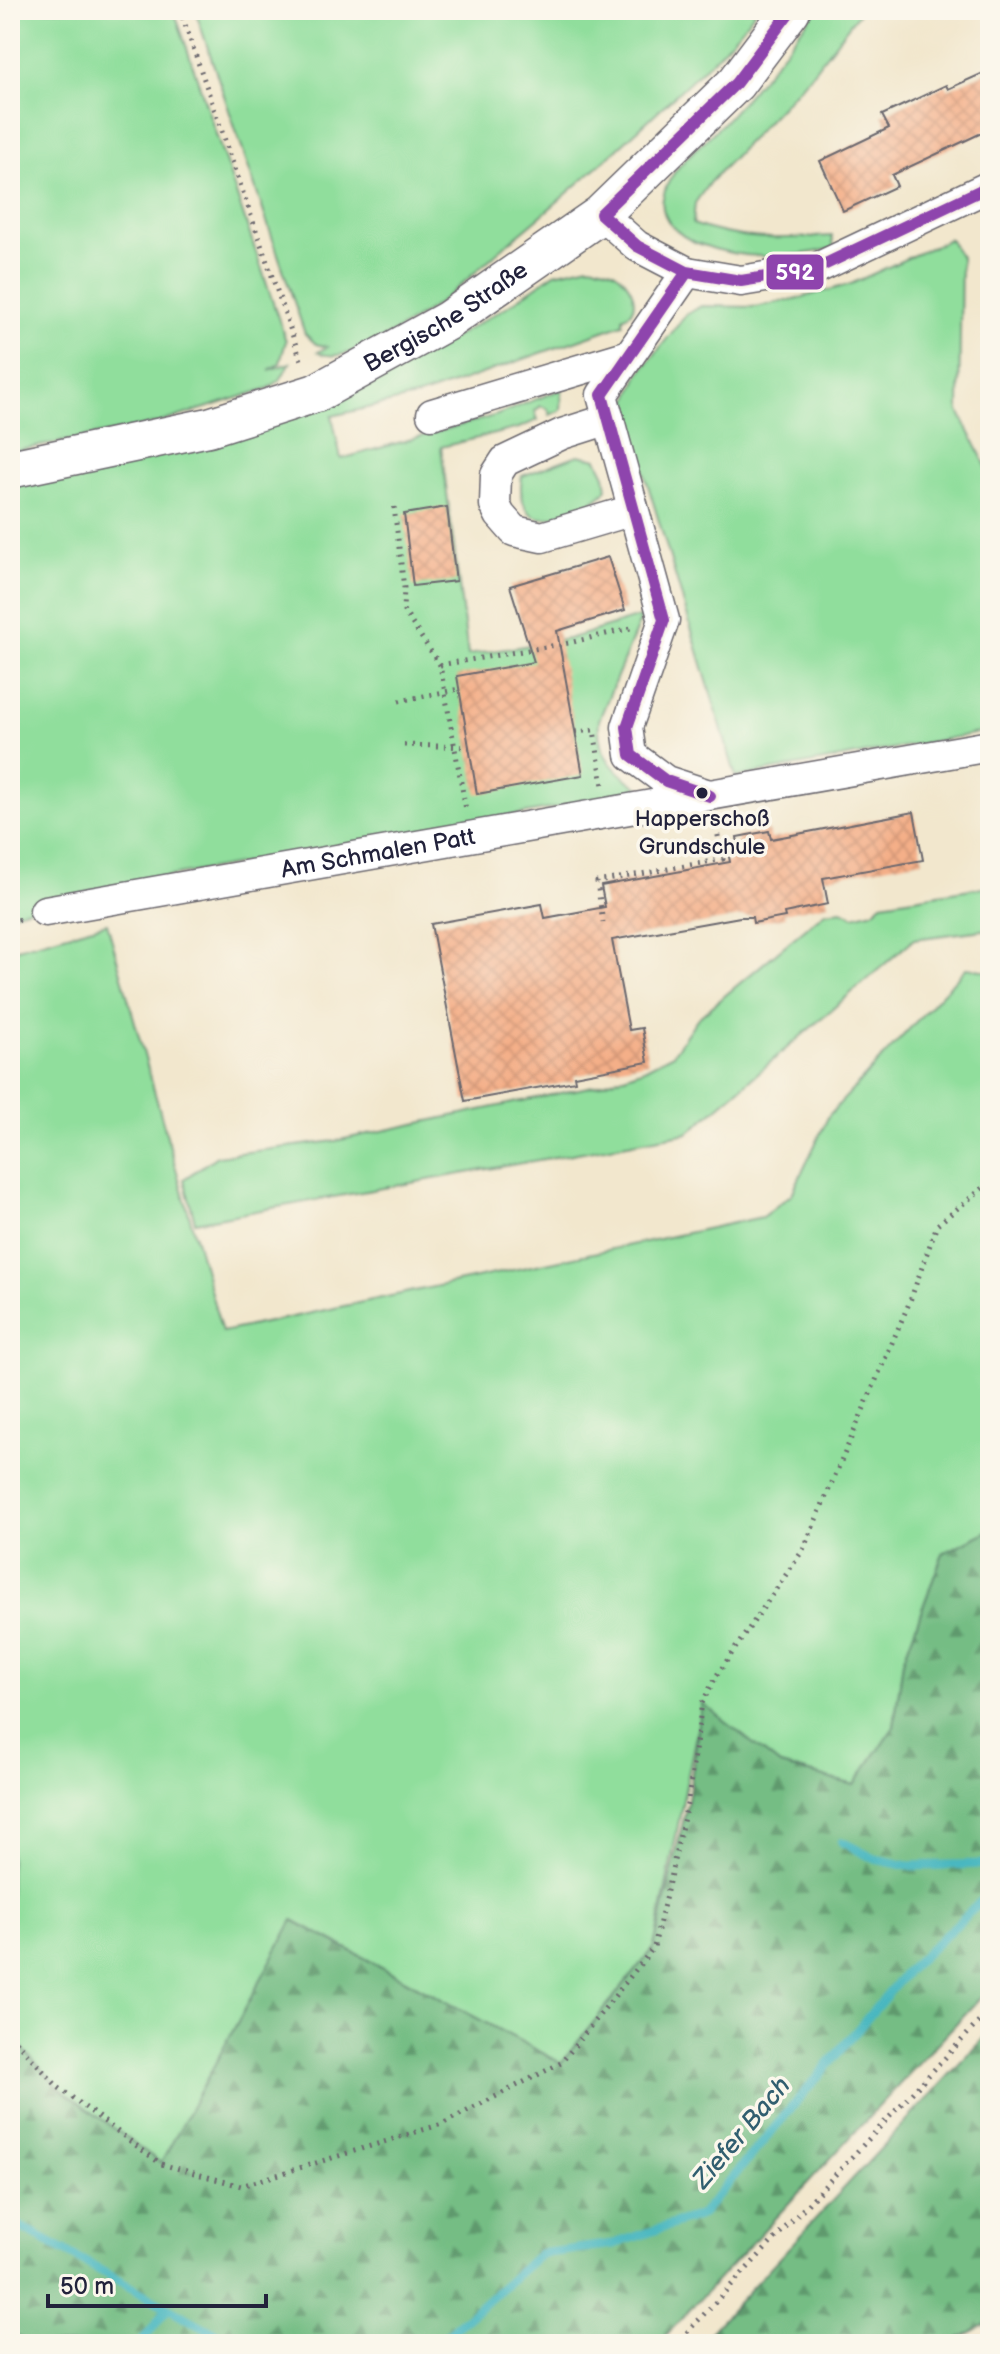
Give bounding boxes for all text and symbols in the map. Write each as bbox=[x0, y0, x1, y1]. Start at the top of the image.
line badge: 592 bbox=[765, 253, 825, 291]
street label: Bergische Straße bbox=[359, 255, 533, 379]
text: 592 bbox=[776, 260, 814, 287]
marker: Happerschoß Grundschule bbox=[694, 785, 710, 801]
place label: Happerschoß Grundschule bbox=[635, 806, 769, 861]
street label: Am Schmalen Patt bbox=[279, 822, 478, 885]
water label: Ziefer Bach bbox=[686, 2071, 798, 2196]
scale bar bbox=[48, 2258, 266, 2308]
text: 50 m bbox=[60, 2272, 114, 2301]

